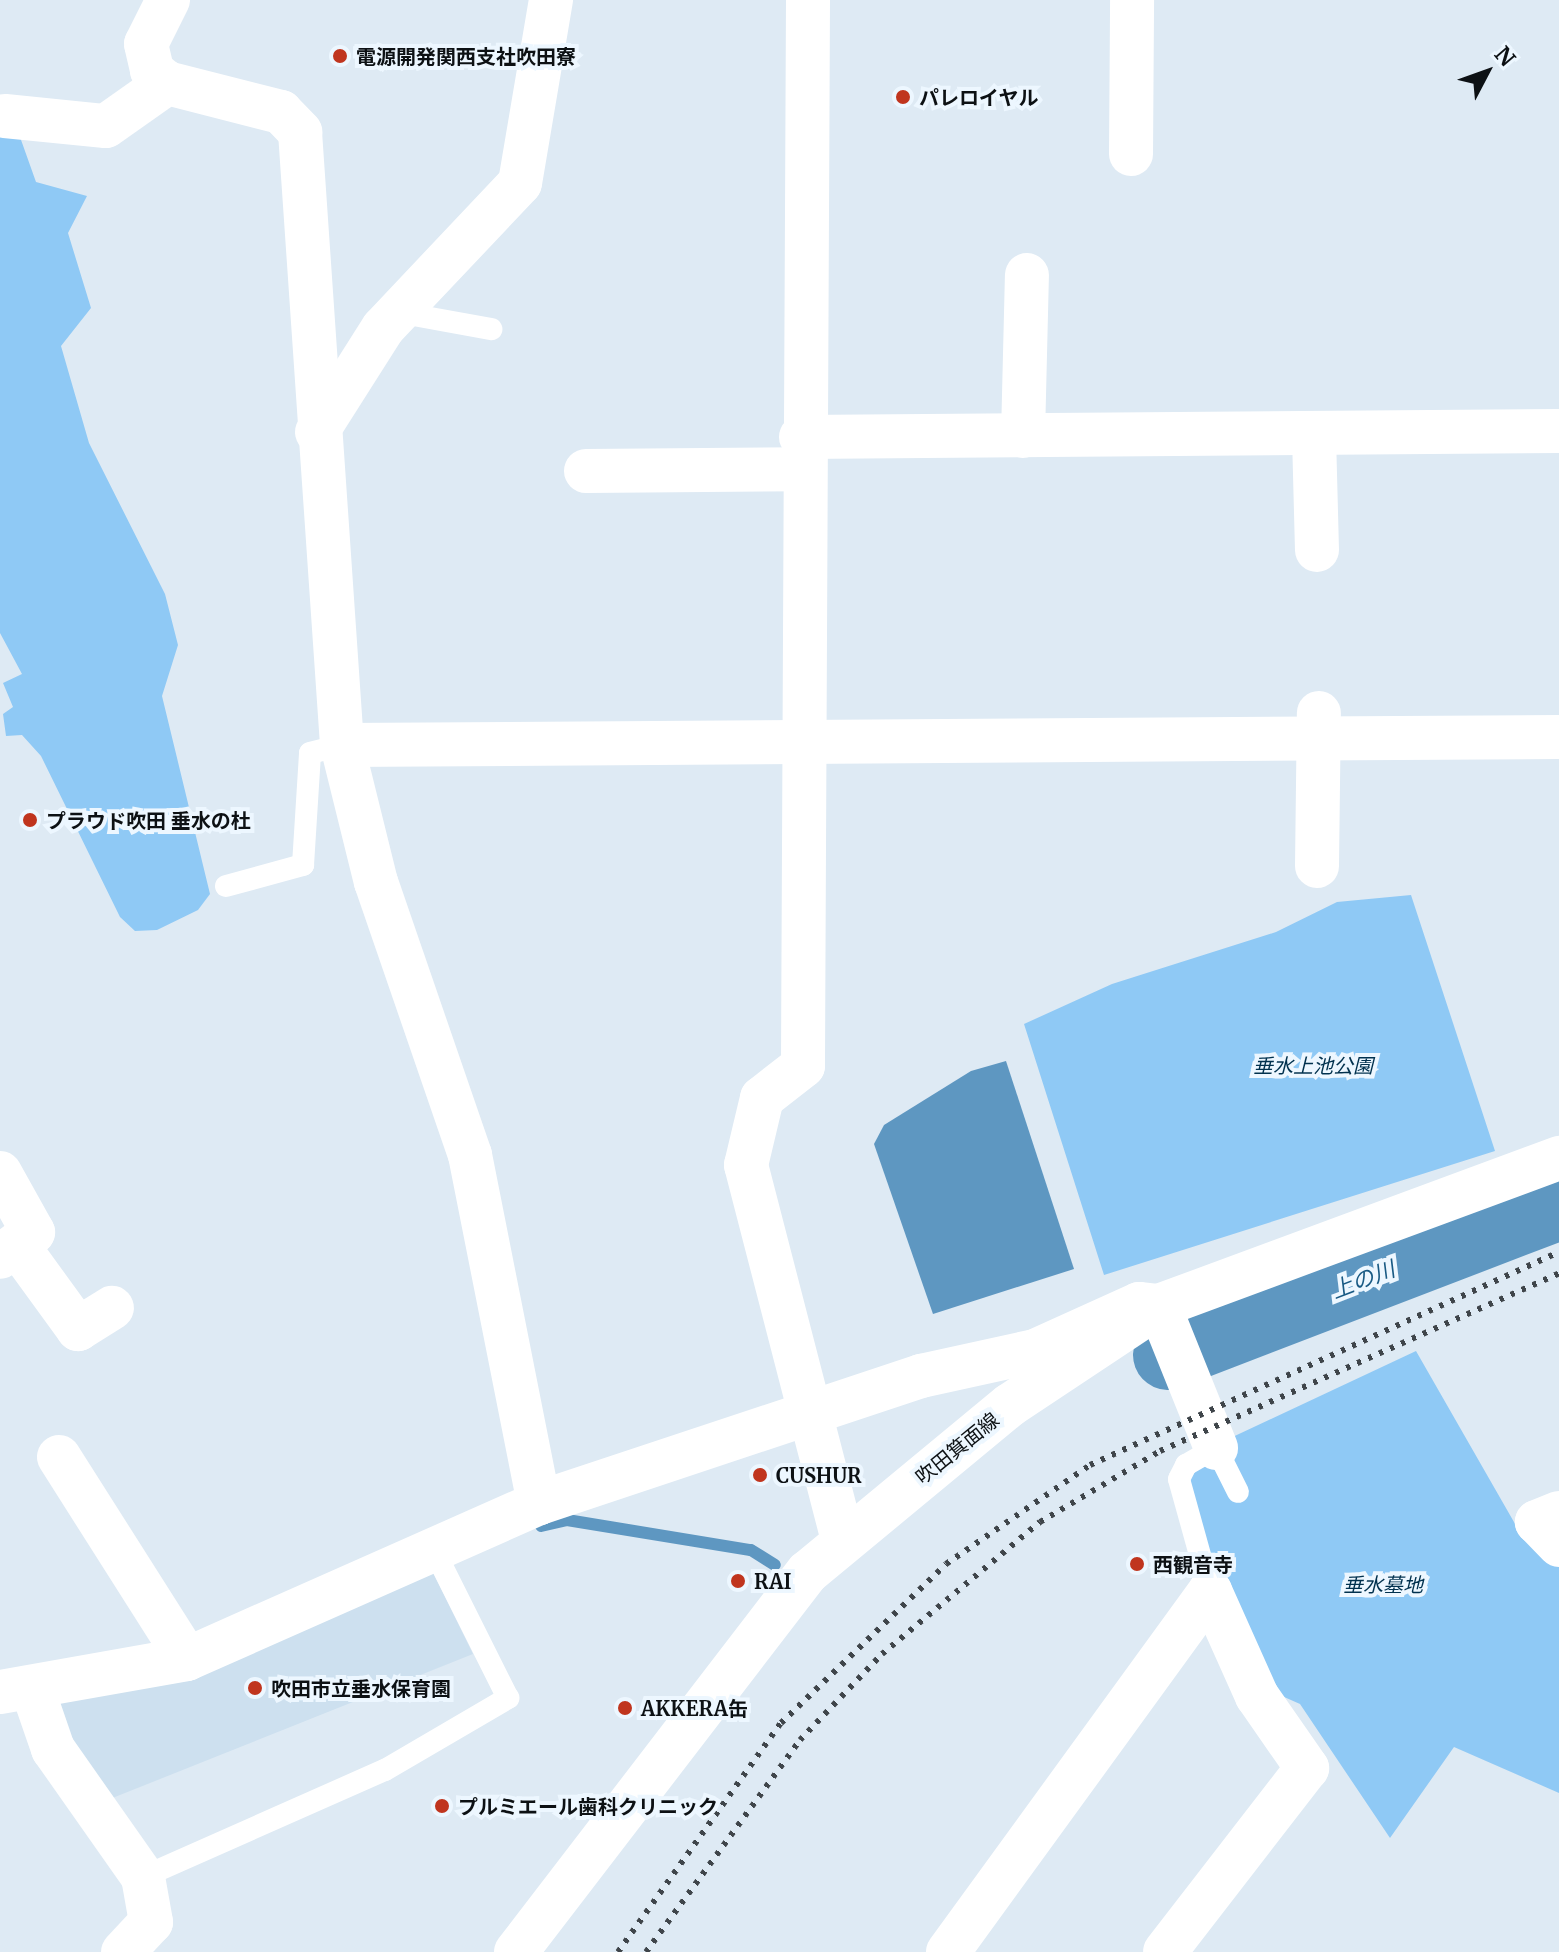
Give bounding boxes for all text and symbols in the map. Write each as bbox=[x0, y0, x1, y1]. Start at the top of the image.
north arrow bbox=[1447, 32, 1527, 112]
text: N bbox=[1489, 41, 1521, 72]
place label: 電源開発関西支社吹田寮 bbox=[356, 44, 576, 68]
marker: 電源開発関西支社吹田寮 bbox=[331, 47, 349, 65]
place label: パレロイヤル bbox=[919, 85, 1039, 109]
marker: パレロイヤル bbox=[894, 88, 912, 106]
place label: プラウド吹田 垂水の杜 bbox=[46, 808, 251, 832]
marker: プラウド吹田 垂水の杜 bbox=[21, 811, 39, 829]
park label: 垂水上池公園 bbox=[1253, 1053, 1373, 1077]
water label: 上の川 bbox=[1327, 1256, 1399, 1304]
street label: 吹田箕面線 bbox=[911, 1407, 1003, 1489]
place label: CUSHUR bbox=[776, 1463, 862, 1487]
marker: CUSHUR bbox=[751, 1466, 769, 1484]
place label: 西観音寺 bbox=[1153, 1552, 1233, 1576]
marker: 西観音寺 bbox=[1128, 1555, 1146, 1573]
place label: RAI bbox=[754, 1569, 791, 1593]
marker: RAI bbox=[729, 1572, 747, 1590]
park label: 垂水墓地 bbox=[1343, 1572, 1423, 1596]
place label: 吹田市立垂水保育園 bbox=[271, 1676, 451, 1700]
marker: 吹田市立垂水保育園 bbox=[246, 1679, 264, 1697]
place label: AKKERA缶 bbox=[641, 1696, 748, 1720]
marker: AKKERA缶 bbox=[616, 1699, 634, 1717]
place label: プルミエール歯科クリニック bbox=[458, 1794, 718, 1818]
marker: プルミエール歯科クリニック bbox=[433, 1797, 451, 1815]

